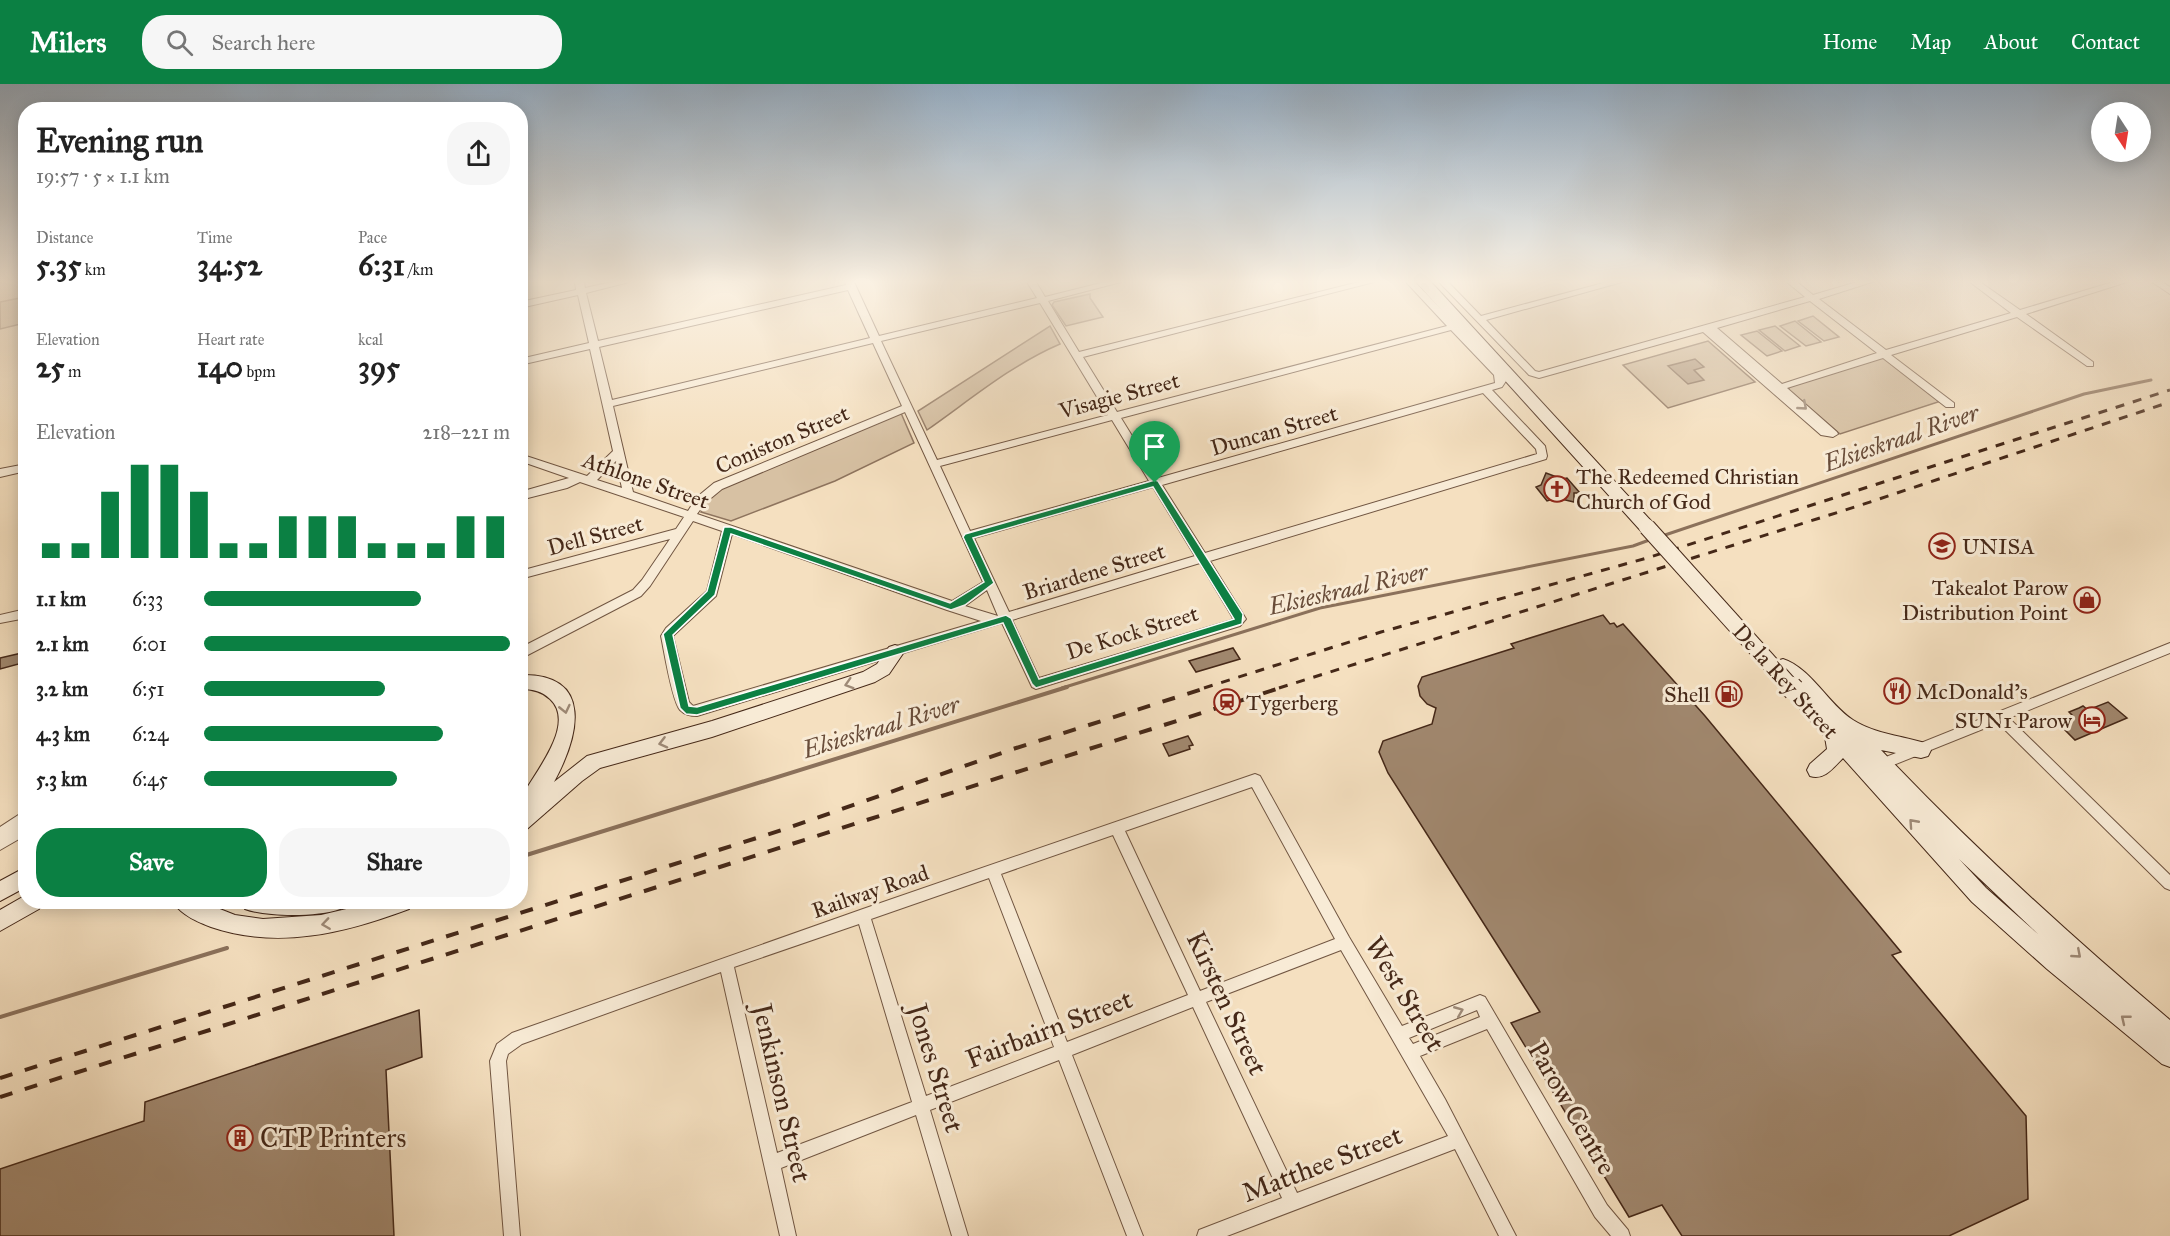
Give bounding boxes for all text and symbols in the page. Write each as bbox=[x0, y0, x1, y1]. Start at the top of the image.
search box bbox=[142, 15, 562, 69]
text: Milers bbox=[30, 25, 106, 60]
icon: search bbox=[163, 26, 196, 59]
text: Search here bbox=[211, 29, 316, 56]
text: Home bbox=[1822, 29, 1877, 55]
text: Map bbox=[1910, 29, 1951, 55]
text: About bbox=[1984, 29, 2038, 55]
text: Contact bbox=[2071, 29, 2140, 55]
north arrow bbox=[2091, 102, 2151, 162]
map controls bbox=[2091, 102, 2151, 162]
text: Evening run bbox=[36, 121, 203, 161]
button: share bbox=[447, 122, 510, 185]
text: 19:57 · 5 × 1.1 km bbox=[36, 164, 170, 188]
text: Distance bbox=[36, 228, 93, 247]
text: Time bbox=[197, 228, 232, 247]
text: Pace bbox=[358, 228, 387, 247]
text: 5.35 bbox=[36, 247, 81, 283]
text: 34:52 bbox=[197, 247, 262, 283]
text: 6:31 bbox=[358, 247, 405, 283]
text: km bbox=[81, 260, 106, 279]
text: /km bbox=[405, 260, 433, 279]
text: Elevation bbox=[36, 330, 100, 349]
text: Heart rate bbox=[197, 330, 264, 349]
text: kcal bbox=[358, 330, 383, 349]
text: 25 bbox=[36, 349, 65, 385]
text: 140 bbox=[197, 349, 243, 385]
text: 395 bbox=[358, 349, 400, 385]
text: m bbox=[65, 362, 81, 381]
text: bpm bbox=[243, 362, 276, 381]
street label: Visagie Street bbox=[1055, 366, 1182, 425]
water label: Elsieskraal River bbox=[1818, 397, 1985, 479]
one-way arrow bbox=[1796, 398, 1807, 409]
street label: Coniston Street bbox=[711, 399, 853, 480]
street label: Duncan Street bbox=[1208, 399, 1341, 461]
text: Elevation bbox=[36, 420, 115, 444]
text: 218–221 m bbox=[422, 420, 510, 444]
pin bbox=[1129, 421, 1180, 483]
icon: arrive bbox=[1138, 430, 1171, 463]
street label: Athlone Street bbox=[578, 446, 713, 515]
place label: The Redeemed Christian Church of God bbox=[1576, 463, 1799, 515]
church icon: The Redeemed Christian Church of God bbox=[1542, 474, 1572, 504]
street label: Dell Street bbox=[544, 510, 646, 561]
school or university icon: UNISA bbox=[1927, 531, 1957, 561]
place label: UNISA bbox=[1962, 533, 2035, 560]
street label: Briardene Street bbox=[1020, 537, 1169, 606]
water label: Elsieskraal River bbox=[1264, 556, 1433, 622]
place label: Takealot Parow Distribution Point bbox=[1902, 574, 2069, 626]
shop icon: Takealot Parow Distribution Point bbox=[2072, 585, 2102, 615]
text: 1.1 km bbox=[36, 587, 86, 611]
text: 6:33 bbox=[132, 587, 163, 611]
street label: De Kock Street bbox=[1063, 600, 1202, 665]
street label: De la Rey Street bbox=[1727, 618, 1844, 745]
text: 2.1 km bbox=[36, 632, 89, 656]
text: 6:01 bbox=[132, 632, 167, 656]
one-way arrow bbox=[844, 676, 855, 689]
restaurant icon: McDonald's bbox=[1882, 676, 1912, 706]
text: 3.2 km bbox=[36, 677, 88, 701]
text: 6:51 bbox=[132, 677, 165, 701]
place label: McDonald's bbox=[1916, 678, 2028, 705]
fuel station icon: Shell bbox=[1714, 679, 1744, 709]
place label: Shell bbox=[1664, 681, 1710, 708]
station icon: Tygerberg bbox=[1212, 687, 1242, 717]
water label: Elsieskraal River bbox=[798, 688, 965, 765]
place label: Tygerberg bbox=[1246, 689, 1338, 716]
one-way arrow bbox=[558, 704, 571, 714]
hotel icon: SUN1 Parow bbox=[2077, 705, 2107, 735]
place label: SUN1 Parow bbox=[1955, 707, 2073, 734]
text: 4.3 km bbox=[36, 722, 90, 746]
text: 6:24 bbox=[132, 722, 168, 746]
one-way arrow bbox=[658, 735, 668, 748]
text: 5.3 km bbox=[36, 767, 87, 791]
text: 6:45 bbox=[132, 767, 168, 791]
one-way arrow bbox=[1909, 819, 1920, 829]
button: Save bbox=[36, 828, 267, 897]
button: Share bbox=[279, 828, 510, 897]
street label: Railway Road bbox=[808, 859, 932, 924]
one-way arrow bbox=[321, 918, 330, 930]
street label: Kirsten Street bbox=[1180, 926, 1275, 1080]
street label: West Street bbox=[1358, 930, 1453, 1058]
one-way arrow bbox=[2070, 947, 2081, 958]
street label: Fairbairn Street bbox=[961, 982, 1137, 1075]
street label: Jones Street bbox=[900, 997, 972, 1137]
street label: Jenkinson Street bbox=[745, 998, 819, 1186]
one-way arrow bbox=[1453, 1006, 1464, 1018]
one-way arrow bbox=[2120, 1015, 2131, 1026]
street label: Parow Centre bbox=[1521, 1035, 1624, 1180]
street label: Matthee Street bbox=[1237, 1118, 1407, 1209]
place label: CTP Printers bbox=[260, 1121, 406, 1154]
building icon: CTP Printers bbox=[225, 1123, 255, 1153]

